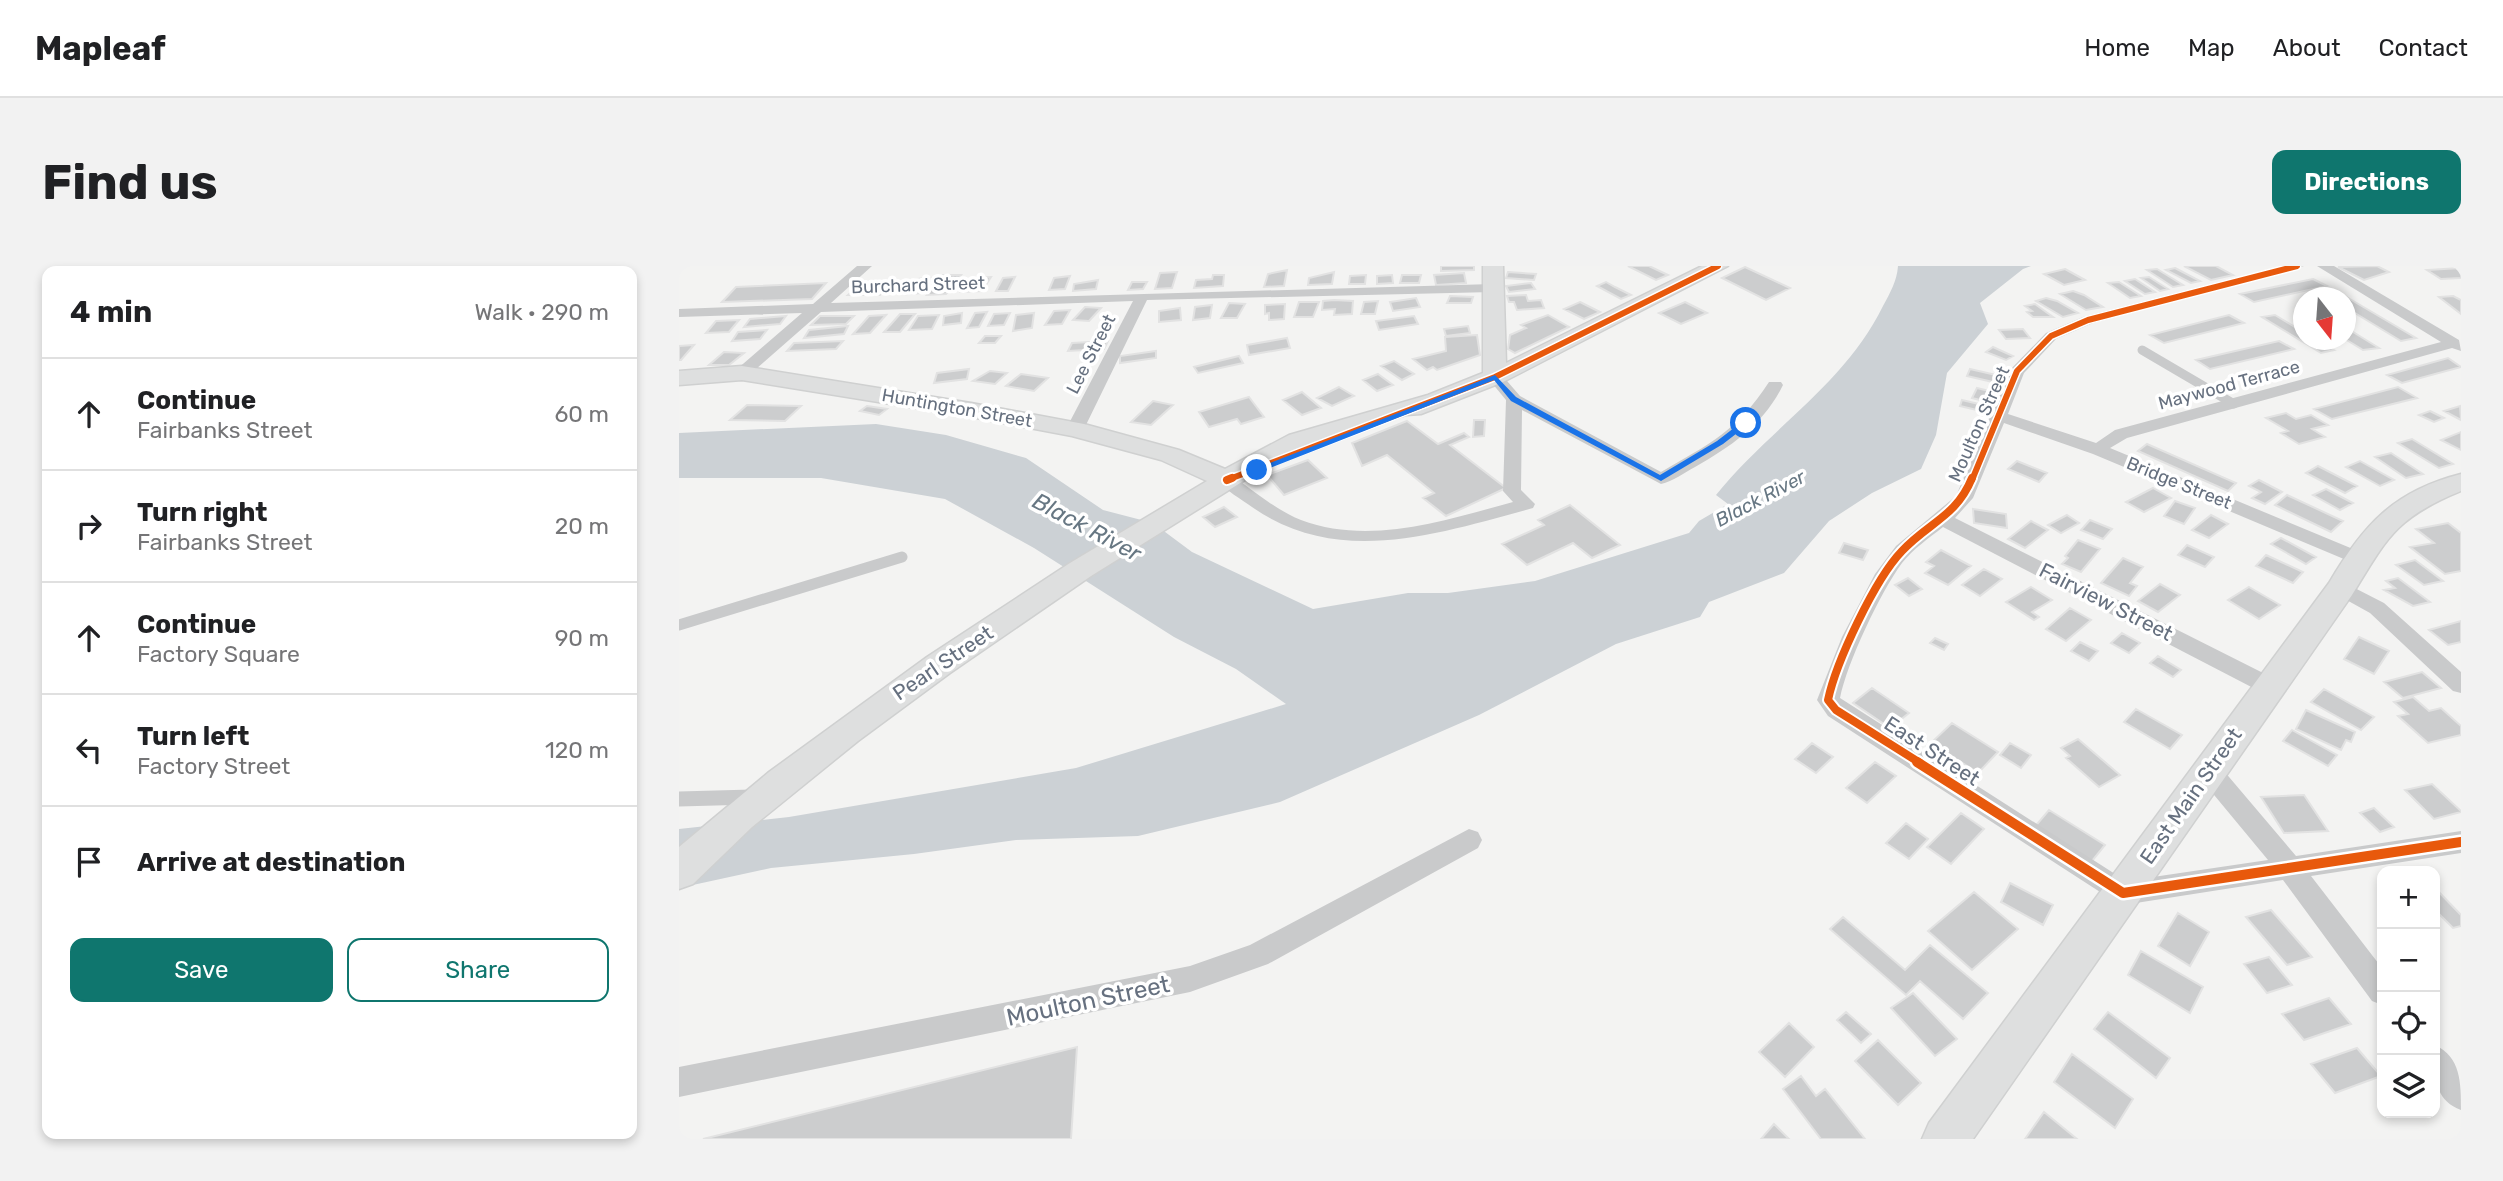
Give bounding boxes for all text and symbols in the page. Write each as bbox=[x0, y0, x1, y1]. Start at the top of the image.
text: Mapleaf bbox=[35, 29, 166, 68]
text: Home bbox=[2084, 34, 2150, 62]
text: Map bbox=[2188, 34, 2235, 62]
text: About bbox=[2273, 34, 2341, 62]
text: Contact bbox=[2379, 34, 2468, 62]
button: Directions bbox=[2272, 150, 2461, 214]
text: Find us bbox=[42, 153, 218, 211]
street label: Burchard Street bbox=[851, 272, 985, 298]
north arrow bbox=[2293, 287, 2356, 350]
text: 4 min bbox=[70, 294, 152, 330]
text: Walk · 290 m bbox=[474, 298, 609, 326]
street label: Lee Street bbox=[1062, 310, 1120, 398]
street label: Maywood Terrace bbox=[2156, 356, 2302, 414]
street label: Moulton Street bbox=[1944, 363, 2014, 485]
street label: Huntington Street bbox=[880, 384, 1034, 432]
text: Continue bbox=[137, 385, 256, 416]
icon: ahead bbox=[70, 395, 108, 433]
text: 60 m bbox=[554, 400, 609, 428]
route start bbox=[1730, 407, 1761, 438]
text: Fairbanks Street bbox=[137, 416, 313, 444]
street label: Bridge Street bbox=[2123, 452, 2235, 514]
route end bbox=[1241, 454, 1272, 485]
water label: Black River bbox=[1711, 465, 1810, 532]
water label: Black River bbox=[1028, 487, 1147, 568]
text: Turn right bbox=[137, 497, 267, 528]
icon: right bbox=[70, 507, 108, 545]
text: 20 m bbox=[555, 512, 609, 540]
text: Fairbanks Street bbox=[137, 528, 313, 556]
street label: Fairview Street bbox=[2035, 557, 2177, 646]
text: Continue bbox=[137, 609, 256, 640]
icon: ahead bbox=[70, 619, 108, 657]
street label: Pearl Street bbox=[888, 620, 998, 705]
text: 90 m bbox=[555, 624, 609, 652]
text: Factory Square bbox=[137, 640, 300, 668]
street label: East Street bbox=[1880, 710, 1985, 791]
text: Turn left bbox=[137, 721, 249, 752]
street label: East Main Street bbox=[2134, 723, 2247, 869]
icon: left bbox=[70, 731, 108, 769]
text: 120 m bbox=[545, 736, 609, 764]
text: Factory Street bbox=[137, 752, 290, 780]
icon: arrive bbox=[70, 843, 108, 881]
text: Arrive at destination bbox=[137, 847, 405, 878]
map controls bbox=[2377, 866, 2440, 1118]
button: + bbox=[2377, 866, 2440, 929]
button: − bbox=[2377, 929, 2440, 992]
button: Save bbox=[70, 938, 333, 1002]
button: Share bbox=[347, 938, 609, 1002]
street label: Moulton Street bbox=[1004, 970, 1172, 1032]
button: locate bbox=[2377, 992, 2440, 1055]
button: layers bbox=[2377, 1055, 2440, 1118]

